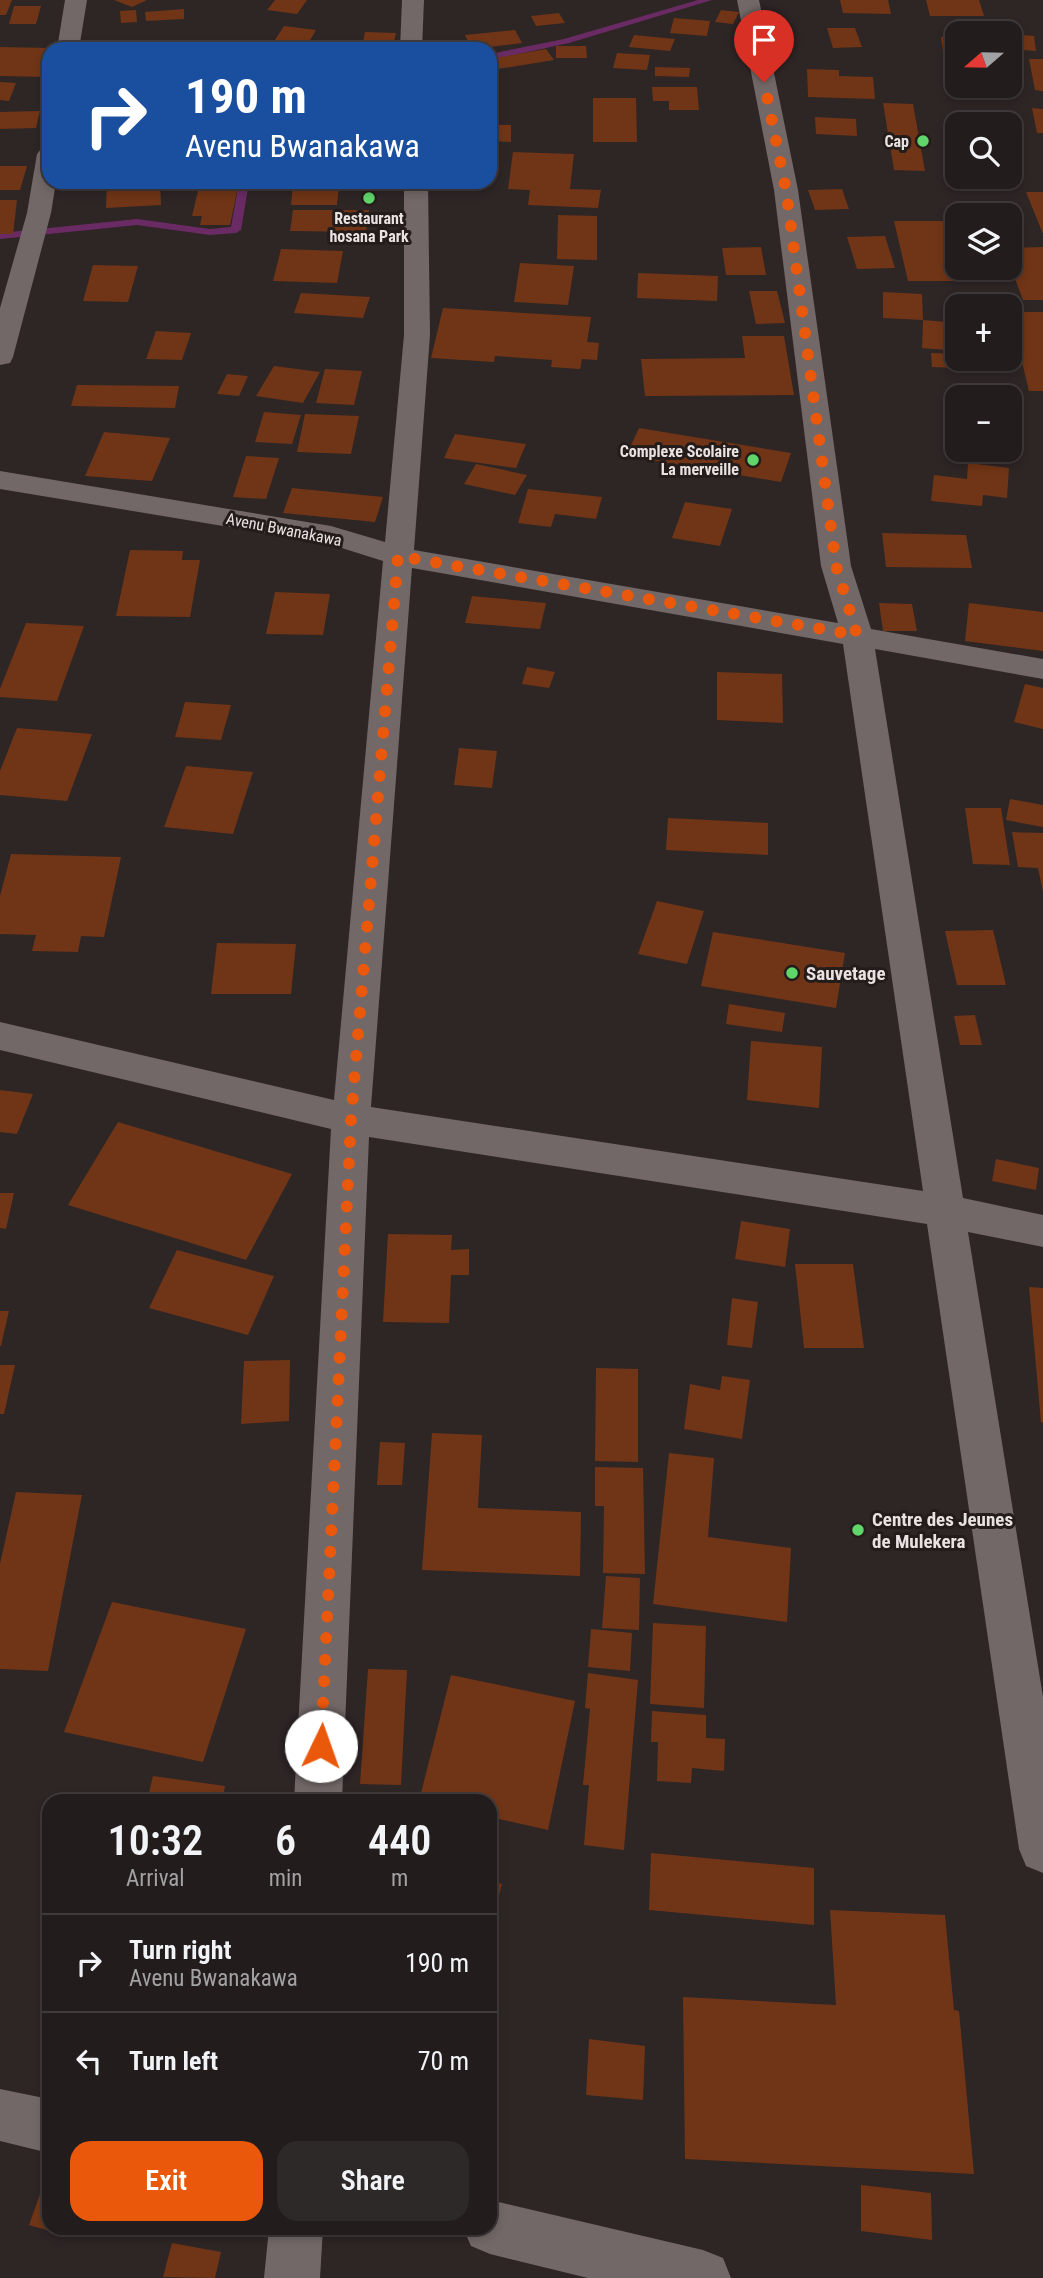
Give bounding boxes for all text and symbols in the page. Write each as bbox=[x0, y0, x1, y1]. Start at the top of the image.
pin bbox=[734, 10, 794, 82]
icon: arrive bbox=[745, 21, 783, 59]
north arrow bbox=[945, 21, 1022, 98]
map controls bbox=[945, 21, 1022, 462]
text: 190 m bbox=[185, 68, 307, 125]
icon: right bbox=[70, 70, 161, 161]
button: search bbox=[945, 112, 1022, 189]
text: Avenu Bwanakawa bbox=[185, 127, 420, 165]
place label: Cap bbox=[884, 132, 909, 151]
marker: Cap bbox=[915, 133, 931, 149]
marker: Restaurant hosana Park bbox=[361, 190, 377, 206]
button: layers bbox=[945, 203, 1022, 280]
place label: Restaurant hosana Park bbox=[329, 209, 409, 246]
button: + bbox=[945, 294, 1022, 371]
button: − bbox=[945, 385, 1022, 462]
place label: Complexe Scolaire La merveille bbox=[620, 442, 739, 479]
marker: Complexe Scolaire La merveille bbox=[745, 452, 761, 468]
street label: Avenu Bwanakawa bbox=[224, 509, 343, 550]
place label: Sauvetage bbox=[806, 962, 885, 985]
marker: Sauvetage bbox=[784, 965, 800, 981]
place label: Centre des Jeunes de Mulekera bbox=[872, 1508, 1013, 1553]
marker: Centre des Jeunes de Mulekera bbox=[850, 1522, 866, 1538]
position arrow bbox=[284, 1709, 358, 1783]
text: 10:32 bbox=[108, 1816, 203, 1865]
text: 6 bbox=[275, 1816, 296, 1865]
text: 440 bbox=[368, 1816, 431, 1865]
text: Arrival bbox=[126, 1865, 185, 1892]
text: min bbox=[269, 1865, 302, 1892]
text: m bbox=[391, 1865, 408, 1892]
text: Turn right bbox=[129, 1935, 231, 1965]
icon: right bbox=[70, 1944, 108, 1982]
text: 190 m bbox=[405, 1948, 469, 1978]
text: Avenu Bwanakawa bbox=[129, 1965, 298, 1992]
icon: left bbox=[70, 2042, 108, 2080]
text: Turn left bbox=[129, 2046, 218, 2076]
text: 70 m bbox=[418, 2046, 469, 2076]
button: Exit bbox=[70, 2141, 263, 2221]
button: Share bbox=[277, 2141, 469, 2221]

